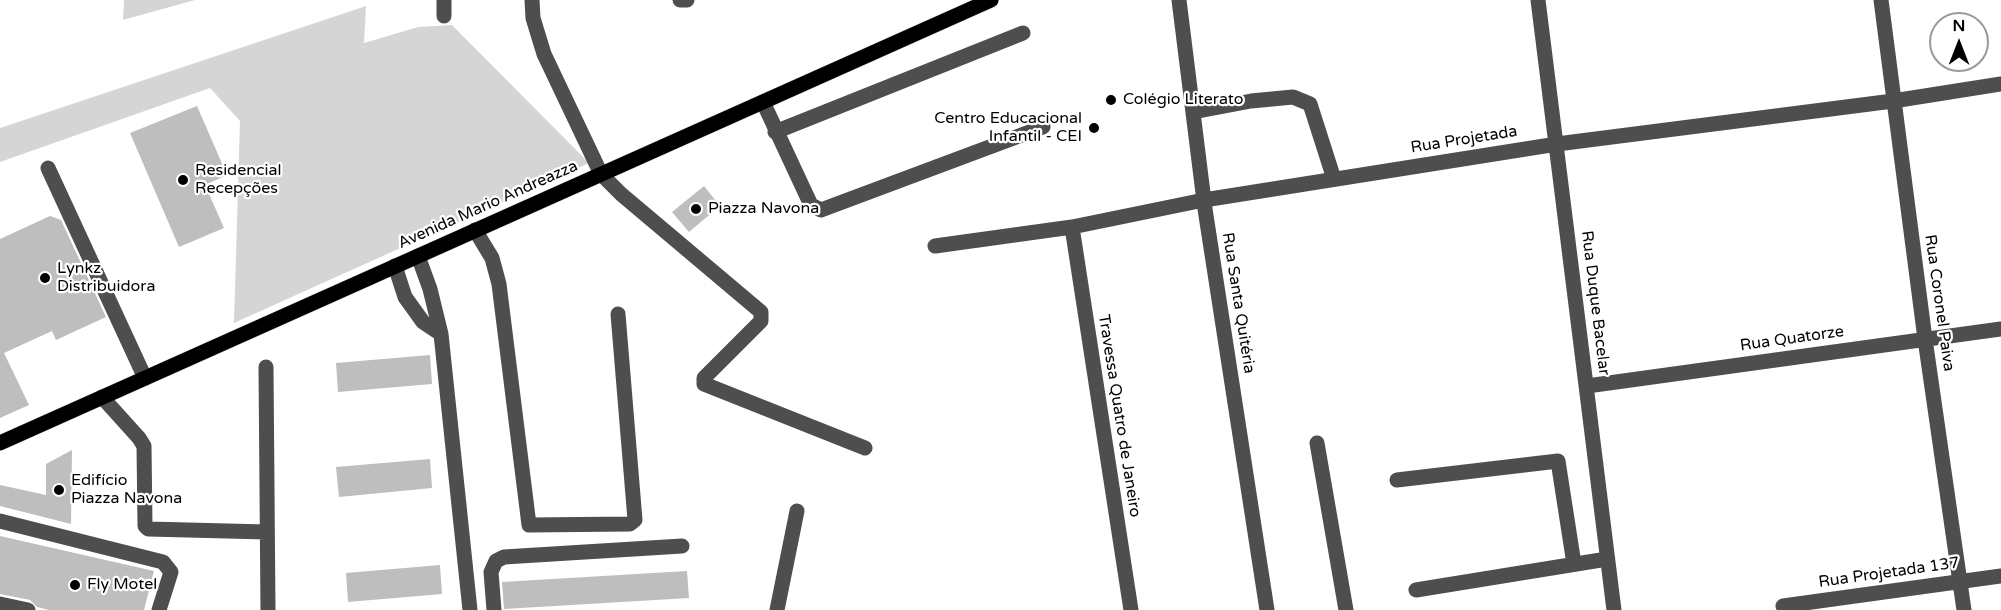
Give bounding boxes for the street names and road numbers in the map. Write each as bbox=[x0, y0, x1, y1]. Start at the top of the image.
street label: Rua Projetada bbox=[1409, 122, 1519, 158]
street label: Avenida Mario Andreazza bbox=[395, 157, 581, 253]
street label: Rua Duque Bacelar bbox=[1577, 230, 1613, 376]
street label: Rua Santa Quitéria bbox=[1217, 231, 1259, 375]
street label: Rua Coronel Paiva bbox=[1920, 233, 1958, 373]
street label: Travessa Quatro de Janeiro bbox=[1093, 313, 1145, 519]
street label: Rua Quatorze bbox=[1739, 322, 1845, 356]
street label: Rua Projetada 137 bbox=[1817, 554, 1961, 592]

